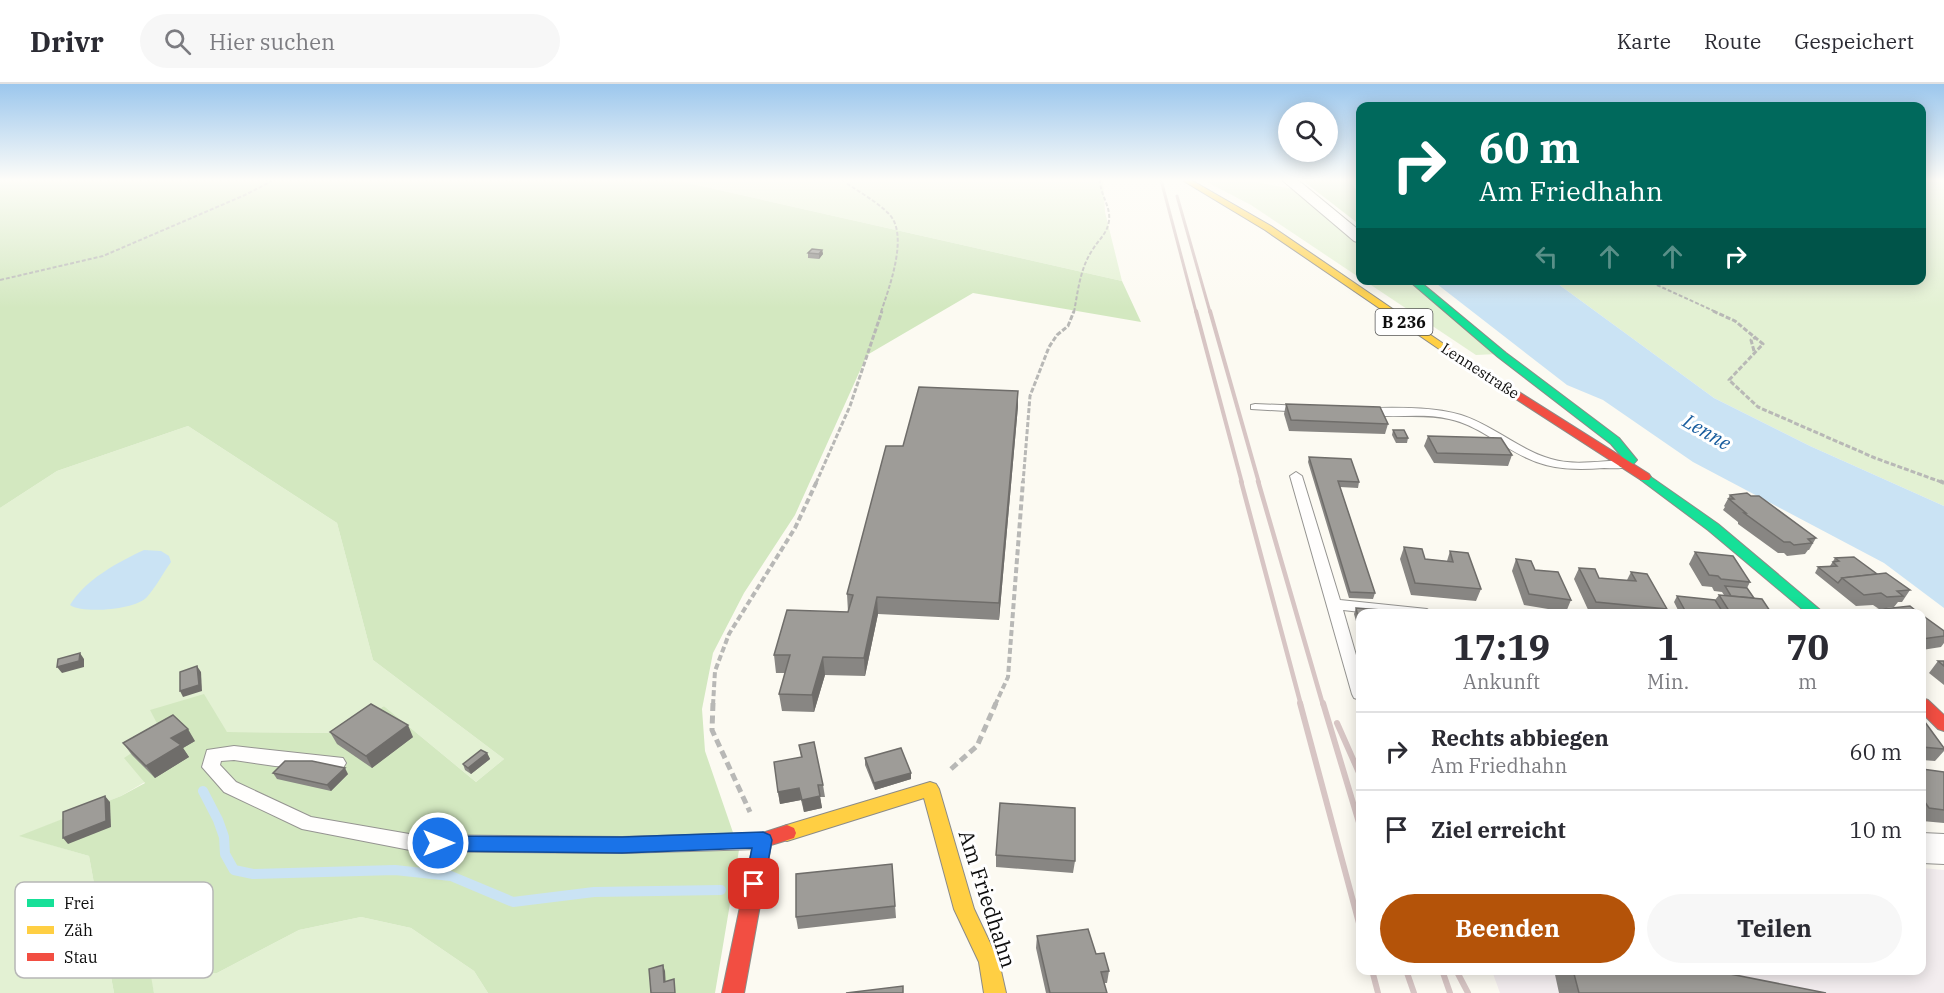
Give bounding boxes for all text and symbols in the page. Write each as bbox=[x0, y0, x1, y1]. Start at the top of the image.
search box bbox=[140, 14, 560, 68]
text: Drivr bbox=[30, 23, 104, 60]
icon: search bbox=[161, 25, 194, 58]
text: Hier suchen bbox=[209, 27, 335, 56]
text: Karte bbox=[1617, 27, 1671, 55]
text: Route bbox=[1704, 27, 1761, 55]
text: Gespeichert bbox=[1794, 27, 1914, 55]
map controls bbox=[1278, 102, 1338, 162]
button: search bbox=[1278, 102, 1338, 162]
text: 60 m bbox=[1479, 120, 1580, 175]
icon: right bbox=[1380, 126, 1458, 204]
text: Am Friedhahn bbox=[1479, 173, 1663, 208]
icon: left bbox=[1530, 240, 1563, 273]
icon: ahead bbox=[1593, 240, 1626, 273]
icon: ahead bbox=[1656, 240, 1689, 273]
icon: right bbox=[1719, 240, 1752, 273]
road number: B 236 bbox=[1376, 309, 1432, 335]
street label: Lennestraße bbox=[1438, 338, 1523, 403]
water label: Lenne bbox=[1677, 407, 1736, 456]
text: 17:19 bbox=[1453, 623, 1550, 670]
text: 1 bbox=[1657, 623, 1679, 670]
text: 70 bbox=[1786, 623, 1829, 670]
text: Ankunft bbox=[1463, 668, 1540, 695]
text: Min. bbox=[1647, 668, 1689, 695]
text: m bbox=[1798, 668, 1817, 695]
text: Rechts abbiegen bbox=[1431, 723, 1609, 752]
icon: right bbox=[1380, 735, 1413, 768]
text: 60 m bbox=[1850, 737, 1902, 766]
text: Am Friedhahn bbox=[1431, 752, 1567, 779]
position arrow bbox=[406, 811, 470, 875]
icon: arrive bbox=[1380, 813, 1413, 846]
text: Ziel erreicht bbox=[1431, 815, 1566, 844]
text: 10 m bbox=[1850, 815, 1902, 844]
street label: Am Friedhahn bbox=[953, 826, 1023, 971]
pin bbox=[728, 858, 779, 909]
icon: arrive bbox=[737, 867, 770, 900]
legend bbox=[15, 882, 213, 978]
text: Frei bbox=[64, 893, 94, 913]
button: Beenden bbox=[1380, 894, 1635, 963]
button: Teilen bbox=[1647, 894, 1902, 963]
text: Zäh bbox=[64, 920, 93, 940]
text: Stau bbox=[64, 947, 98, 967]

